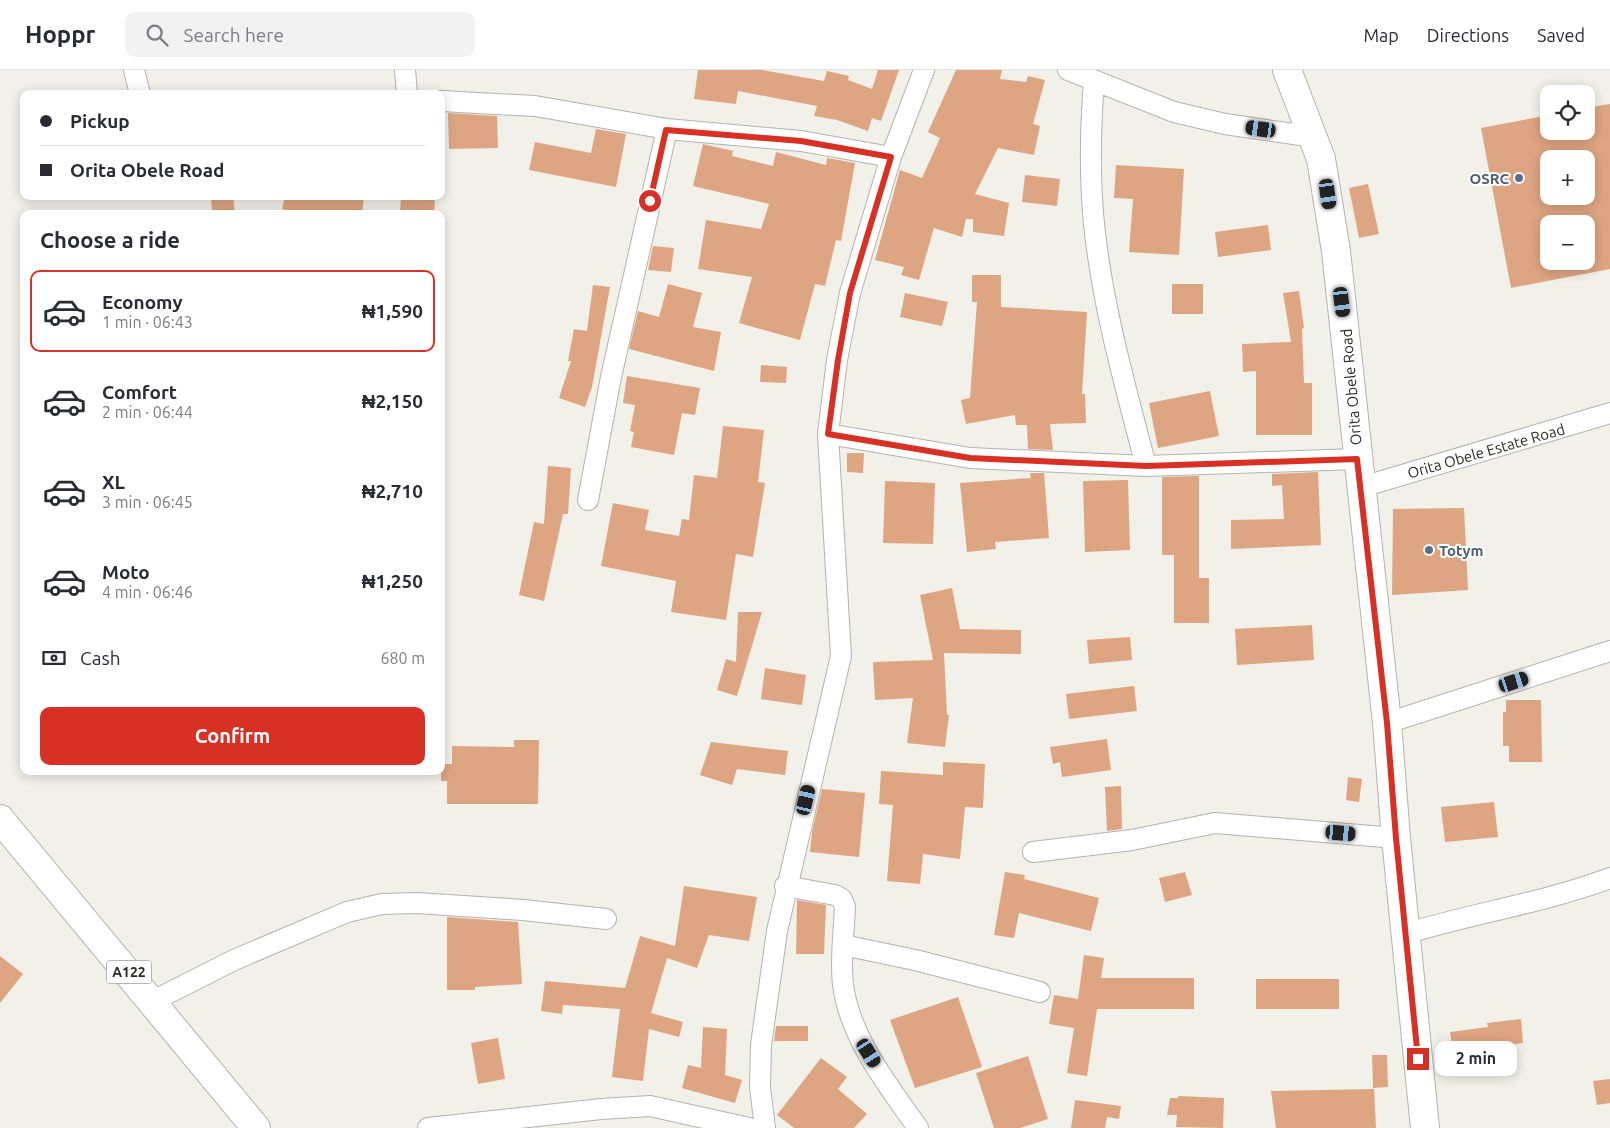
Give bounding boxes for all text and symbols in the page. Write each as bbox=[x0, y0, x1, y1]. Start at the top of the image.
search box bbox=[125, 12, 475, 57]
text: Hoppr bbox=[25, 21, 95, 48]
icon: search bbox=[143, 21, 171, 49]
text: Search here bbox=[183, 24, 284, 46]
text: Map bbox=[1363, 25, 1399, 45]
text: Directions bbox=[1427, 25, 1509, 45]
text: Saved bbox=[1537, 25, 1585, 45]
map controls bbox=[1540, 85, 1595, 270]
button: locate bbox=[1540, 85, 1595, 140]
text: Pickup bbox=[70, 110, 130, 132]
car bbox=[1245, 119, 1276, 139]
button: + bbox=[1540, 150, 1595, 205]
text: Orita Obele Road bbox=[70, 159, 224, 181]
place label: OSRC bbox=[1469, 170, 1509, 187]
marker: OSRC bbox=[1513, 172, 1525, 184]
car bbox=[1318, 178, 1337, 210]
route start bbox=[639, 190, 661, 212]
button: − bbox=[1540, 215, 1595, 270]
text: Choose a ride bbox=[40, 227, 180, 252]
car bbox=[1332, 286, 1351, 318]
icon: car bbox=[42, 289, 87, 334]
text: Economy bbox=[102, 291, 183, 313]
text: ₦1,590 bbox=[362, 300, 423, 322]
text: 1 min · 06:43 bbox=[102, 313, 193, 331]
street label: Orita Obele Road bbox=[1337, 328, 1365, 446]
icon: car bbox=[42, 379, 87, 424]
text: Comfort bbox=[102, 381, 177, 403]
text: ₦2,150 bbox=[362, 390, 423, 412]
text: 2 min · 06:44 bbox=[102, 403, 193, 421]
street label: Orita Obele Estate Road bbox=[1405, 420, 1567, 482]
icon: car bbox=[42, 469, 87, 514]
text: XL bbox=[102, 471, 125, 493]
text: ₦2,710 bbox=[362, 480, 423, 502]
text: 3 min · 06:45 bbox=[102, 493, 193, 511]
place label: Totym bbox=[1439, 542, 1483, 559]
marker: Totym bbox=[1423, 544, 1435, 556]
icon: car bbox=[42, 559, 87, 604]
text: Moto bbox=[102, 561, 150, 583]
text: ₦1,250 bbox=[362, 570, 423, 592]
text: 4 min · 06:46 bbox=[102, 583, 193, 601]
icon: cash bbox=[40, 644, 68, 672]
text: Cash bbox=[80, 647, 121, 669]
text: 680 m bbox=[380, 649, 425, 667]
car bbox=[1497, 670, 1530, 694]
button: Confirm bbox=[40, 707, 425, 765]
car bbox=[795, 784, 816, 816]
car bbox=[1325, 824, 1356, 842]
road number: A122 bbox=[106, 960, 152, 984]
car bbox=[854, 1036, 883, 1070]
callout: 2 min bbox=[1436, 1042, 1518, 1076]
route end bbox=[1407, 1048, 1429, 1070]
text: 2 min bbox=[1456, 1049, 1496, 1067]

